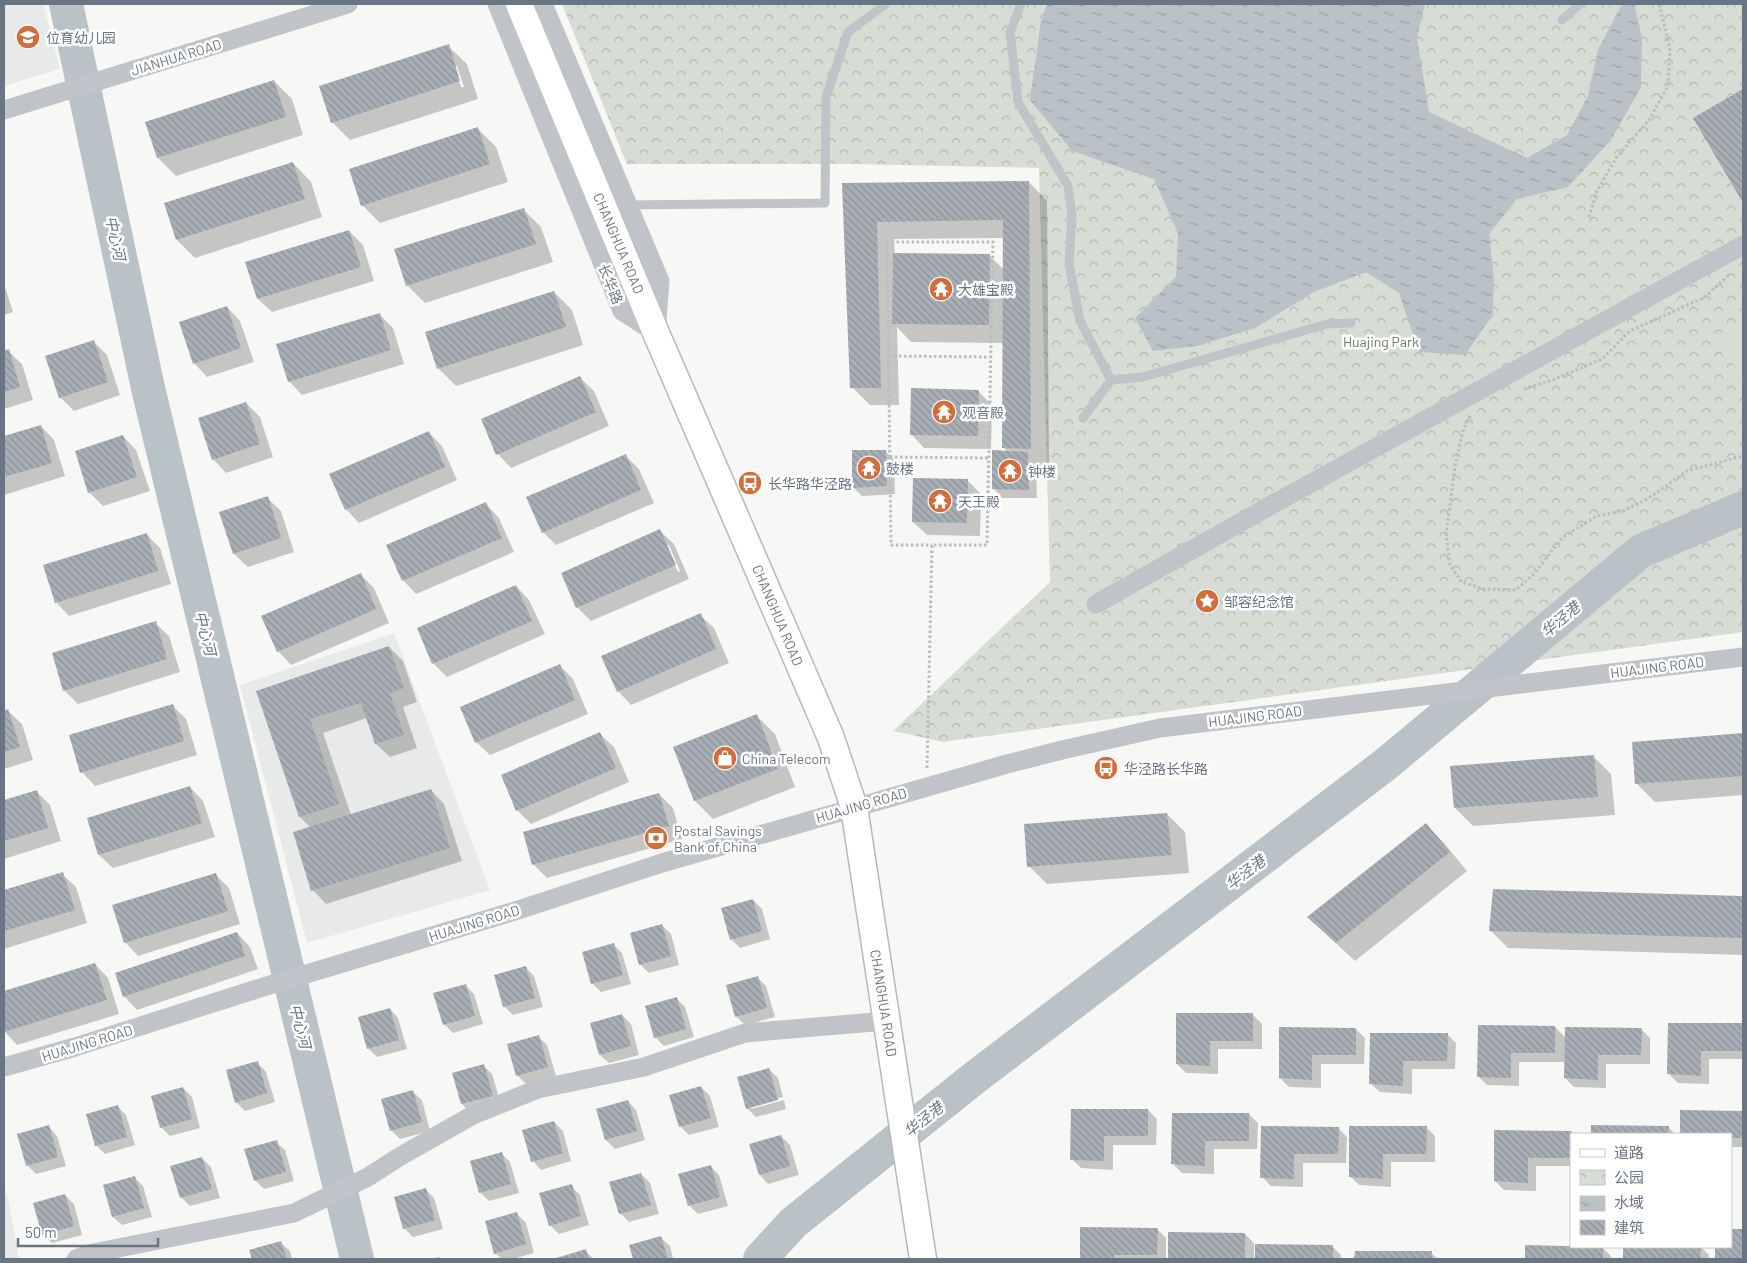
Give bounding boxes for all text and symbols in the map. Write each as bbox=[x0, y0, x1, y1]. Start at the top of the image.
school or university icon: 位育幼儿园 bbox=[15, 24, 41, 50]
place label: 位育幼儿园 bbox=[46, 29, 116, 46]
street label: JIANHUA ROAD bbox=[129, 35, 223, 79]
street label: CHANGHUA ROAD bbox=[590, 190, 648, 296]
water label: 中心河 bbox=[103, 214, 130, 265]
street label: 长华路 bbox=[595, 261, 627, 307]
temple icon: 大雄宝殿 bbox=[928, 276, 954, 302]
place label: 大雄宝殿 bbox=[958, 281, 1014, 298]
park label: Huajing Park bbox=[1343, 333, 1419, 350]
temple icon: 观音殿 bbox=[931, 399, 957, 425]
place label: 观音殿 bbox=[962, 404, 1004, 421]
temple icon: 鼓楼 bbox=[856, 455, 882, 481]
temple icon: 钟楼 bbox=[997, 458, 1023, 484]
place label: 鼓楼 bbox=[886, 460, 914, 477]
place label: 钟楼 bbox=[1028, 463, 1056, 480]
bus stop icon: 长华路华泾路 bbox=[737, 470, 763, 496]
place label: 长华路华泾路 bbox=[768, 475, 852, 492]
temple icon: 天王殿 bbox=[927, 488, 953, 514]
place label: 天王殿 bbox=[958, 493, 1000, 510]
street label: CHANGHUA ROAD bbox=[749, 562, 807, 668]
place icon: 邹容纪念馆 bbox=[1194, 588, 1220, 614]
place label: 邹容纪念馆 bbox=[1224, 593, 1294, 610]
water label: 华泾港 bbox=[1537, 596, 1585, 640]
water label: 中心河 bbox=[192, 609, 221, 660]
street label: HUAJING ROAD bbox=[1609, 653, 1705, 681]
street label: HUAJING ROAD bbox=[1207, 702, 1303, 730]
shop icon: China Telecom bbox=[712, 745, 738, 771]
place label: China Telecom bbox=[742, 750, 831, 767]
bus stop icon: 华泾路长华路 bbox=[1093, 755, 1119, 781]
place label: 华泾路长华路 bbox=[1124, 760, 1208, 777]
street label: HUAJING ROAD bbox=[814, 784, 908, 826]
place label: Postal Savings Bank of China bbox=[674, 822, 762, 855]
bank icon: Postal Savings Bank of China bbox=[643, 825, 669, 851]
water label: 华泾港 bbox=[1222, 850, 1270, 893]
street label: HUAJING ROAD bbox=[427, 901, 521, 945]
street label: CHANGHUA ROAD bbox=[867, 948, 901, 1058]
water label: 中心河 bbox=[287, 1002, 316, 1053]
street label: HUAJING ROAD bbox=[40, 1021, 134, 1065]
water label: 华泾港 bbox=[900, 1097, 948, 1140]
legend bbox=[1570, 1133, 1732, 1248]
text: 道路 bbox=[1614, 1143, 1644, 1161]
text: 公园 bbox=[1614, 1168, 1644, 1186]
text: 水域 bbox=[1614, 1193, 1644, 1211]
scale bar bbox=[18, 1216, 158, 1248]
text: 建筑 bbox=[1614, 1218, 1644, 1236]
text: 50 m bbox=[25, 1223, 57, 1241]

